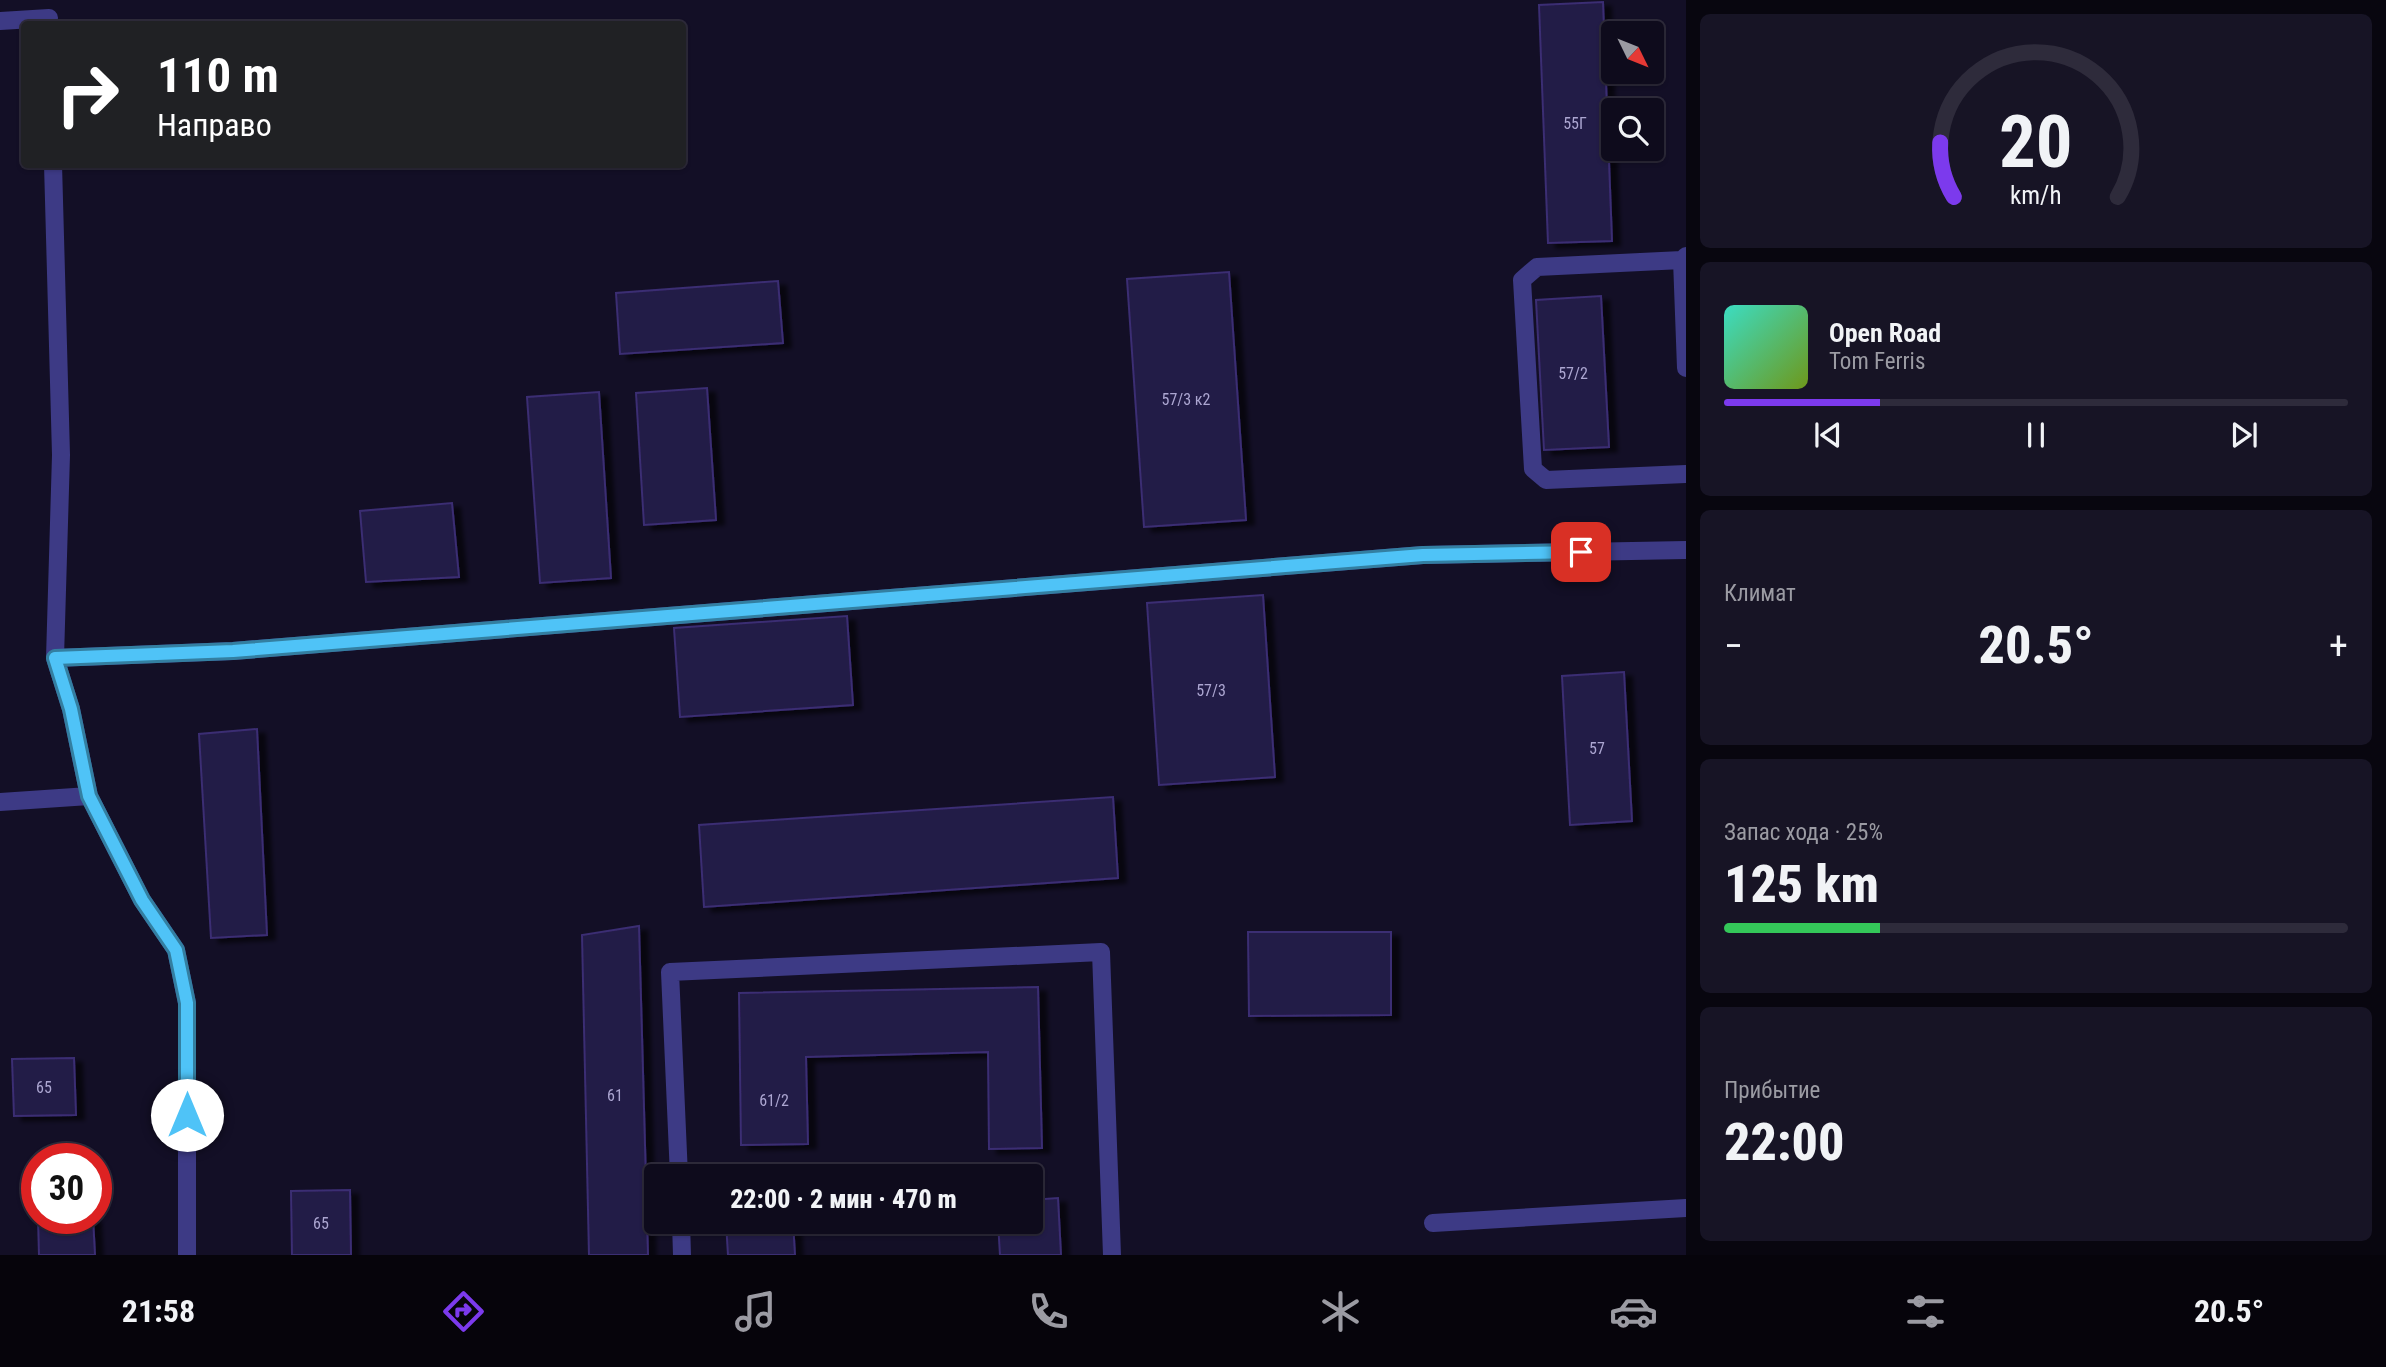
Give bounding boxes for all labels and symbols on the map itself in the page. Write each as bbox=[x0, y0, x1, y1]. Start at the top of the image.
north arrow bbox=[1601, 21, 1664, 84]
house number: 55Г bbox=[1563, 114, 1587, 133]
house number: 57/2 bbox=[1558, 364, 1588, 383]
house number: 57/3 к2 bbox=[1162, 390, 1211, 409]
pin bbox=[1551, 522, 1611, 582]
house number: 57/3 bbox=[1196, 681, 1226, 700]
house number: 57 bbox=[1589, 739, 1605, 758]
house number: 65 bbox=[36, 1078, 52, 1097]
position arrow bbox=[150, 1078, 224, 1152]
house number: 61 bbox=[607, 1086, 623, 1105]
house number: 61/2 bbox=[759, 1091, 789, 1110]
speed limit sign: 30 bbox=[21, 1143, 112, 1234]
house number: 65 bbox=[313, 1214, 329, 1233]

